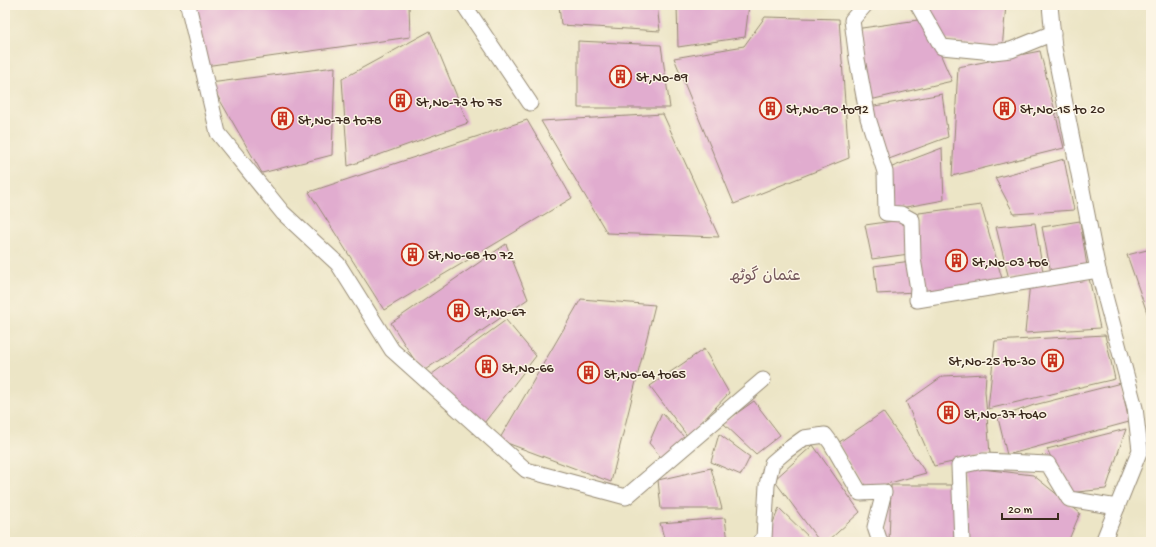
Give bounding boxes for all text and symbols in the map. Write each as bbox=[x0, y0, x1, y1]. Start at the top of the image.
building icon: St,No-89 bbox=[608, 63, 634, 89]
place label: St,No-89 bbox=[636, 70, 688, 87]
building icon: St,No-73 to 75 bbox=[388, 88, 414, 114]
place label: St,No-73 to 75 bbox=[416, 95, 502, 112]
building icon: St,No-90 to92 bbox=[757, 95, 783, 121]
building icon: St,No-15 to 20 bbox=[992, 95, 1018, 121]
place label: St,No-90 to92 bbox=[786, 102, 869, 119]
place label: St,No-15 to 20 bbox=[1020, 102, 1105, 119]
building icon: St,No-78 to78 bbox=[269, 106, 295, 132]
place label: St,No-78 to78 bbox=[298, 113, 382, 130]
building icon: St,No-68 to 72 bbox=[400, 241, 426, 267]
place label: St,No-68 to 72 bbox=[428, 248, 514, 265]
building icon: St,No-03 to6 bbox=[944, 248, 970, 274]
place label: St,No-03 to6 bbox=[972, 255, 1049, 272]
district label: عثمان گوٹھ bbox=[729, 265, 801, 287]
building icon: St,No-67 bbox=[446, 298, 472, 324]
place label: St,No-67 bbox=[474, 305, 527, 322]
building icon: St,No-25 to-30 bbox=[1039, 347, 1065, 373]
building icon: St,No-66 bbox=[473, 354, 499, 380]
place label: St,No-25 to-30 bbox=[948, 354, 1036, 371]
building icon: St,No-64 to65 bbox=[575, 360, 601, 386]
place label: St,No-66 bbox=[502, 361, 555, 378]
place label: St,No-64 to65 bbox=[604, 367, 686, 384]
building icon: St,No-37 to40 bbox=[935, 400, 961, 426]
place label: St,No-37 to40 bbox=[964, 407, 1047, 424]
scale bar bbox=[1002, 495, 1058, 521]
text: 20 m bbox=[1008, 504, 1033, 518]

